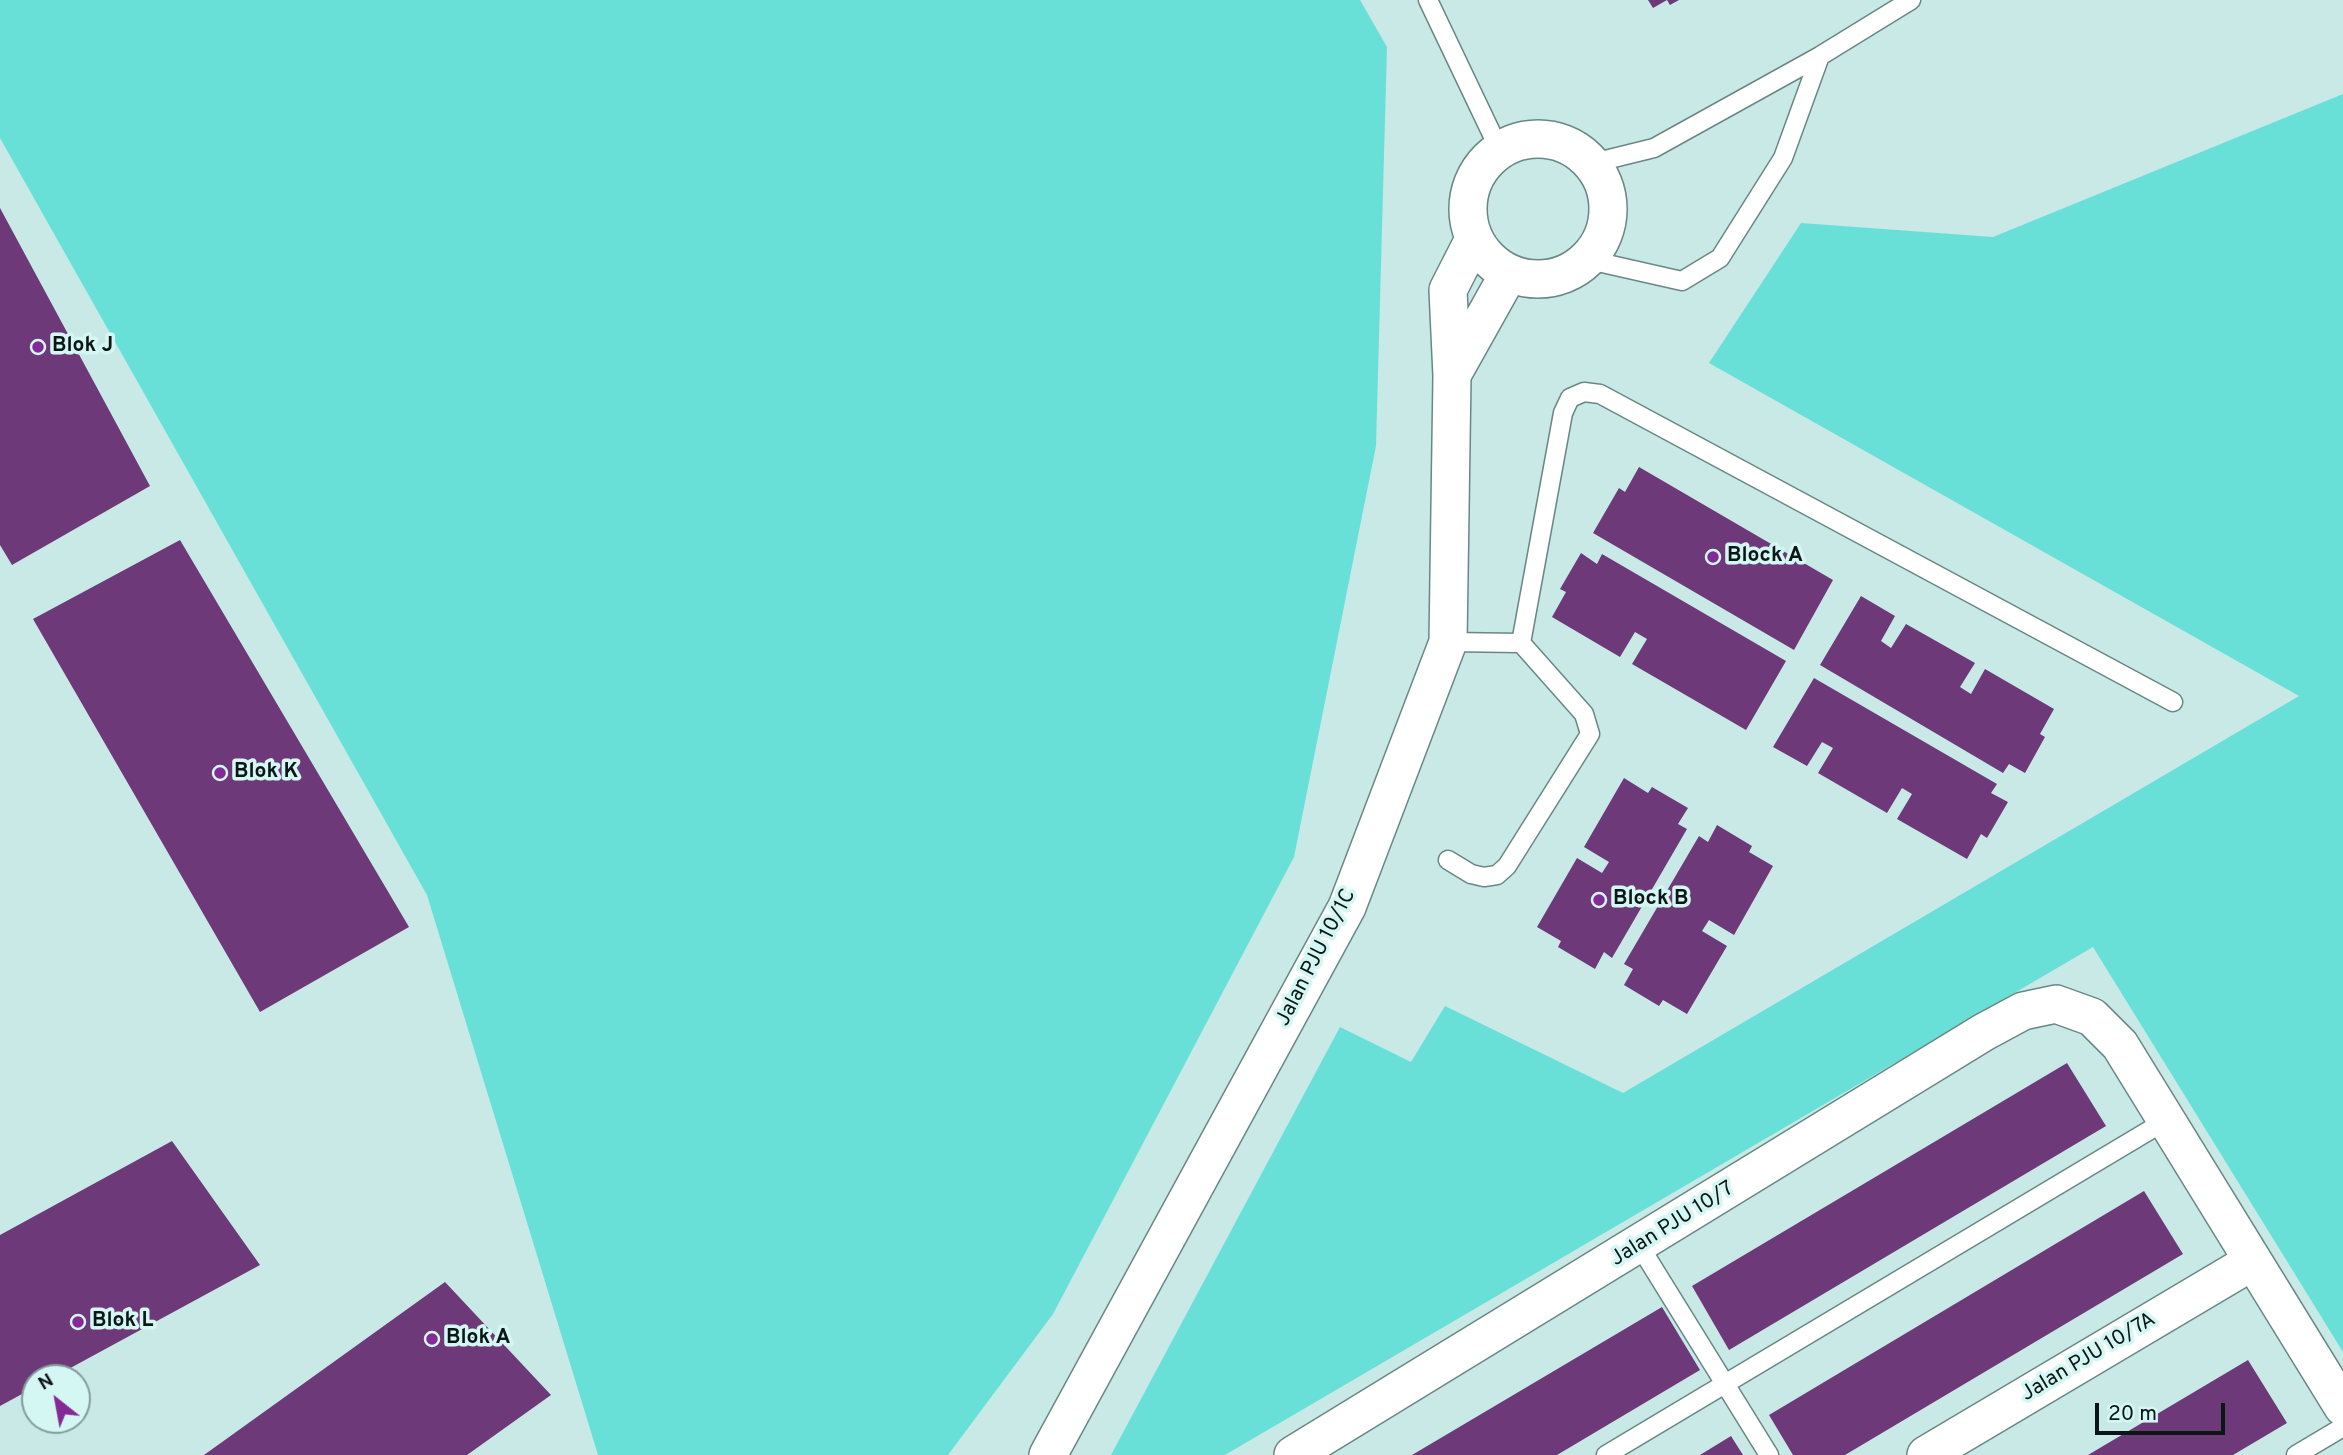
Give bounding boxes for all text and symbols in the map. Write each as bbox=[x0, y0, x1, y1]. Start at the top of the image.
place label: Blok J bbox=[52, 334, 113, 360]
marker: Blok J bbox=[30, 339, 46, 355]
place label: Block A bbox=[1727, 544, 1803, 570]
marker: Block A bbox=[1705, 549, 1721, 565]
place label: Blok K bbox=[234, 760, 298, 786]
marker: Blok K bbox=[212, 765, 228, 781]
street label: Jalan PJU 10/1C bbox=[1272, 885, 1362, 1031]
place label: Block B bbox=[1613, 887, 1688, 913]
marker: Block B bbox=[1591, 892, 1607, 908]
street label: Jalan PJU 10/7 bbox=[1607, 1177, 1739, 1273]
street label: Jalan PJU 10/7A bbox=[2017, 1308, 2161, 1408]
place label: Blok L bbox=[92, 1309, 153, 1335]
marker: Blok L bbox=[70, 1314, 86, 1330]
place label: Blok A bbox=[446, 1326, 511, 1352]
marker: Blok A bbox=[424, 1331, 440, 1347]
north arrow bbox=[21, 1364, 91, 1434]
text: N bbox=[34, 1369, 58, 1397]
scale bar bbox=[2098, 1388, 2228, 1432]
text: 20 m bbox=[2108, 1401, 2157, 1428]

